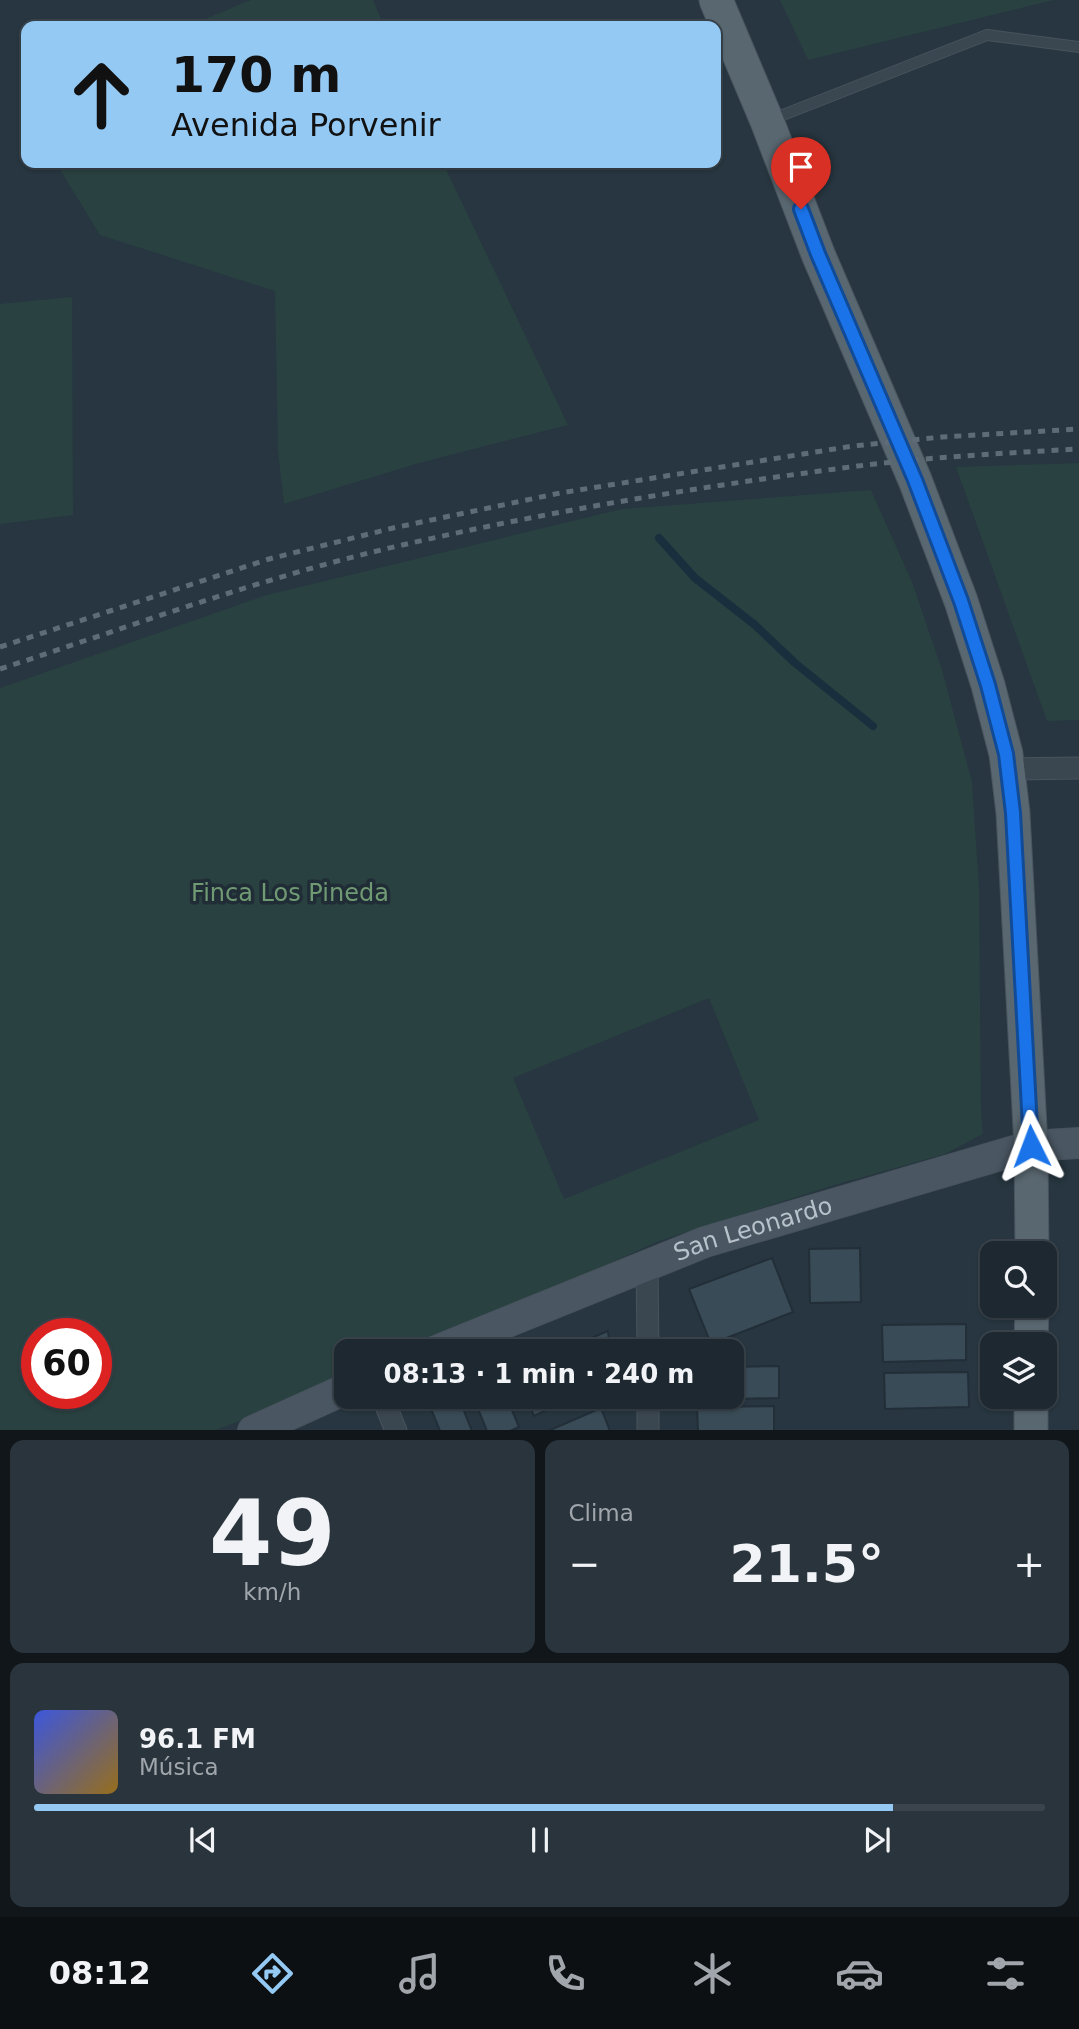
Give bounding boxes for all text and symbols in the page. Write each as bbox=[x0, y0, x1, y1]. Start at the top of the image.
text: 170 m bbox=[171, 47, 341, 104]
icon: ahead bbox=[56, 49, 147, 140]
text: Avenida Porvenir bbox=[171, 106, 441, 144]
pin bbox=[771, 137, 831, 209]
icon: arrive bbox=[782, 148, 820, 186]
park label: Finca Los Pineda bbox=[191, 879, 389, 907]
position arrow bbox=[994, 1109, 1068, 1183]
street label: San Leonardo bbox=[670, 1191, 836, 1267]
map controls bbox=[980, 1241, 1057, 1409]
button: search bbox=[980, 1241, 1057, 1318]
speed limit sign: 60 bbox=[21, 1318, 112, 1409]
button: layers bbox=[980, 1332, 1057, 1409]
text: 08:13 · 1 min · 240 m bbox=[384, 1359, 694, 1389]
text: 49 bbox=[209, 1481, 336, 1586]
text: Clima bbox=[569, 1500, 634, 1526]
text: 21.5° bbox=[730, 1534, 884, 1594]
text: − bbox=[569, 1542, 600, 1586]
text: + bbox=[1013, 1542, 1045, 1586]
text: km/h bbox=[243, 1579, 301, 1605]
text: 96.1 FM bbox=[139, 1724, 256, 1754]
text: Música bbox=[139, 1754, 219, 1780]
icon: previous bbox=[184, 1821, 222, 1859]
icon: pause bbox=[521, 1821, 559, 1859]
icon: next bbox=[858, 1821, 896, 1859]
icon: directions bbox=[248, 1949, 297, 1998]
icon: music bbox=[395, 1949, 444, 1998]
icon: phone bbox=[541, 1949, 590, 1998]
icon: climate bbox=[688, 1949, 737, 1998]
icon: car bbox=[835, 1949, 884, 1998]
icon: filters bbox=[981, 1949, 1030, 1998]
text: 08:12 bbox=[49, 1954, 151, 1992]

